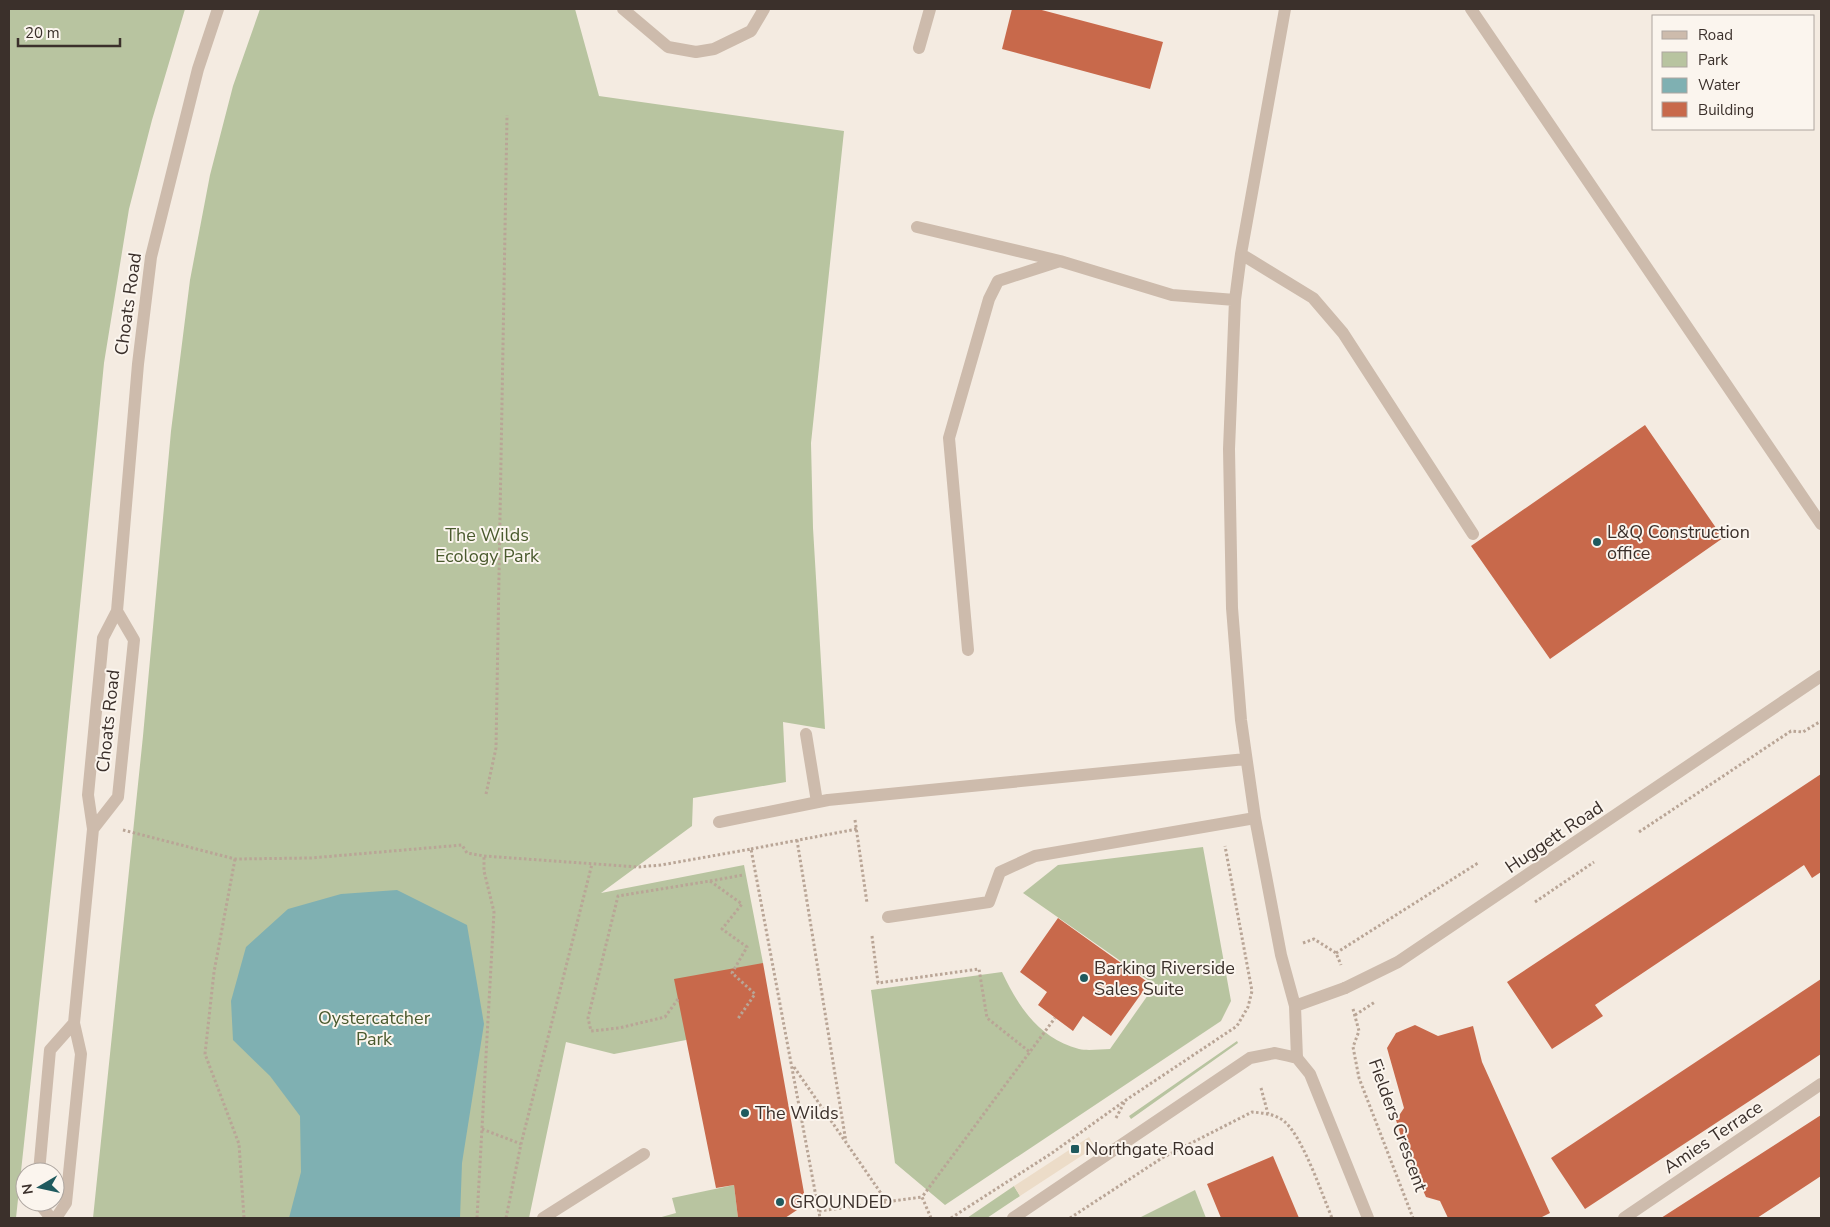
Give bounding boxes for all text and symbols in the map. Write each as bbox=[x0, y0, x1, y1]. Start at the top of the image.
scale bar bbox=[18, 15, 120, 47]
legend bbox=[1652, 15, 1815, 130]
text: 20 m bbox=[25, 23, 60, 43]
text: Road bbox=[1698, 25, 1733, 45]
text: Park bbox=[1698, 50, 1728, 70]
text: Water bbox=[1698, 75, 1741, 95]
text: Building bbox=[1698, 100, 1754, 120]
street label: Choats Road bbox=[109, 251, 147, 357]
place label: L&Q Construction office bbox=[1607, 520, 1750, 565]
park label: The Wilds Ecology Park bbox=[435, 523, 540, 568]
marker: L&Q Construction office bbox=[1591, 536, 1603, 548]
street label: Choats Road bbox=[91, 668, 125, 774]
street label: Huggett Road bbox=[1500, 795, 1608, 879]
place label: Barking Riverside Sales Suite bbox=[1094, 956, 1235, 1001]
marker: Barking Riverside Sales Suite bbox=[1078, 972, 1090, 984]
park label: Oystercatcher Park bbox=[318, 1006, 431, 1051]
street label: Fielders Crescent bbox=[1363, 1055, 1433, 1195]
street label: Amies Terrace bbox=[1659, 1095, 1767, 1179]
place label: The Wilds bbox=[755, 1101, 839, 1125]
marker: The Wilds bbox=[739, 1107, 751, 1119]
place label: Northgate Road bbox=[1085, 1137, 1214, 1161]
marker: Northgate Road bbox=[1069, 1143, 1081, 1155]
north arrow bbox=[15, 1162, 65, 1212]
text: N bbox=[17, 1182, 38, 1196]
place label: GROUNDED bbox=[790, 1190, 892, 1214]
marker: GROUNDED bbox=[774, 1196, 786, 1208]

